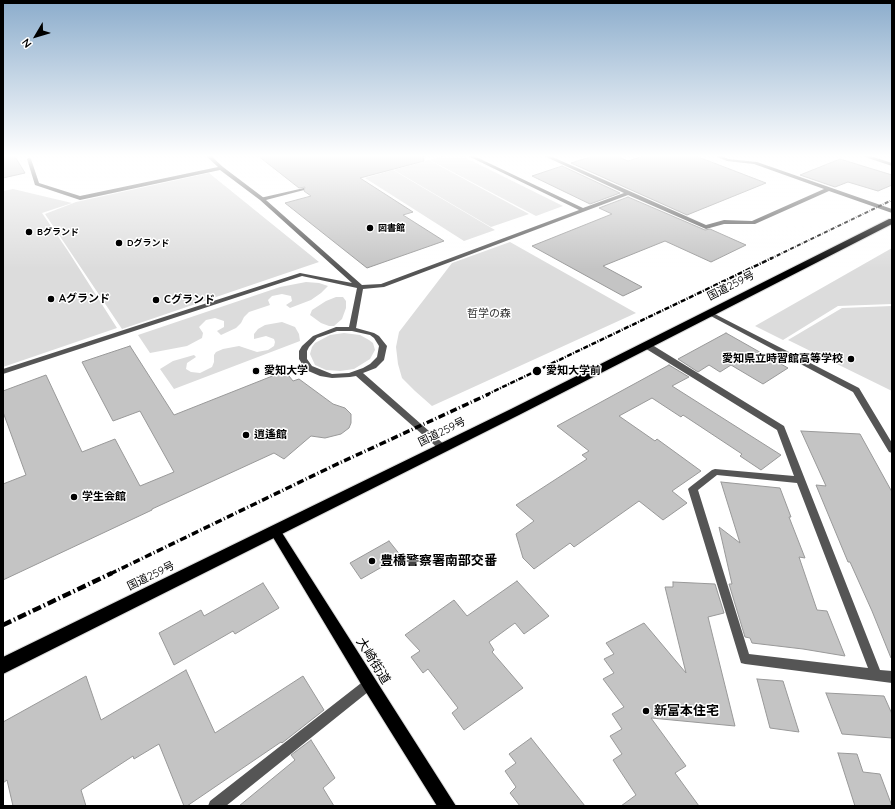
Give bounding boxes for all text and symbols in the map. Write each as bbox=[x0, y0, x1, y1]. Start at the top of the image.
north arrow bbox=[16, 16, 56, 56]
text: N bbox=[19, 36, 35, 51]
marker: 図書館 bbox=[365, 223, 375, 233]
place label: 図書館 bbox=[378, 223, 405, 233]
marker: Bグランド bbox=[24, 227, 34, 237]
place label: Bグランド bbox=[37, 227, 79, 237]
marker: Dグランド bbox=[114, 238, 124, 248]
place label: Dグランド bbox=[127, 238, 169, 248]
street label: 国道259号 bbox=[705, 268, 757, 304]
place label: Aグランド bbox=[59, 292, 110, 306]
place label: Cグランド bbox=[164, 293, 215, 307]
marker: Aグランド bbox=[46, 294, 56, 304]
marker: Cグランド bbox=[151, 295, 161, 305]
park label: 哲学の森 bbox=[467, 307, 511, 321]
place label: 愛知県立時習館高等学校 bbox=[722, 352, 843, 366]
marker: 愛知県立時習館高等学校 bbox=[846, 354, 856, 364]
place label: 愛知大学 bbox=[264, 364, 308, 378]
place label: 愛知大学前 bbox=[546, 364, 601, 378]
marker: 愛知大学前 bbox=[531, 365, 543, 377]
marker: 愛知大学 bbox=[251, 366, 261, 376]
street label: 国道259号 bbox=[416, 415, 468, 449]
place label: 逍遙館 bbox=[254, 428, 287, 442]
marker: 逍遙館 bbox=[241, 430, 251, 440]
place label: 学生会館 bbox=[82, 490, 126, 504]
marker: 学生会館 bbox=[69, 492, 79, 502]
place label: 豊橋警察署南部交番 bbox=[380, 553, 497, 569]
marker: 豊橋警察署南部交番 bbox=[367, 556, 377, 566]
street label: 国道259号 bbox=[125, 559, 177, 593]
street label: 大崎街道 bbox=[353, 635, 393, 687]
place label: 新富本住宅 bbox=[654, 703, 719, 719]
marker: 新富本住宅 bbox=[641, 706, 651, 716]

